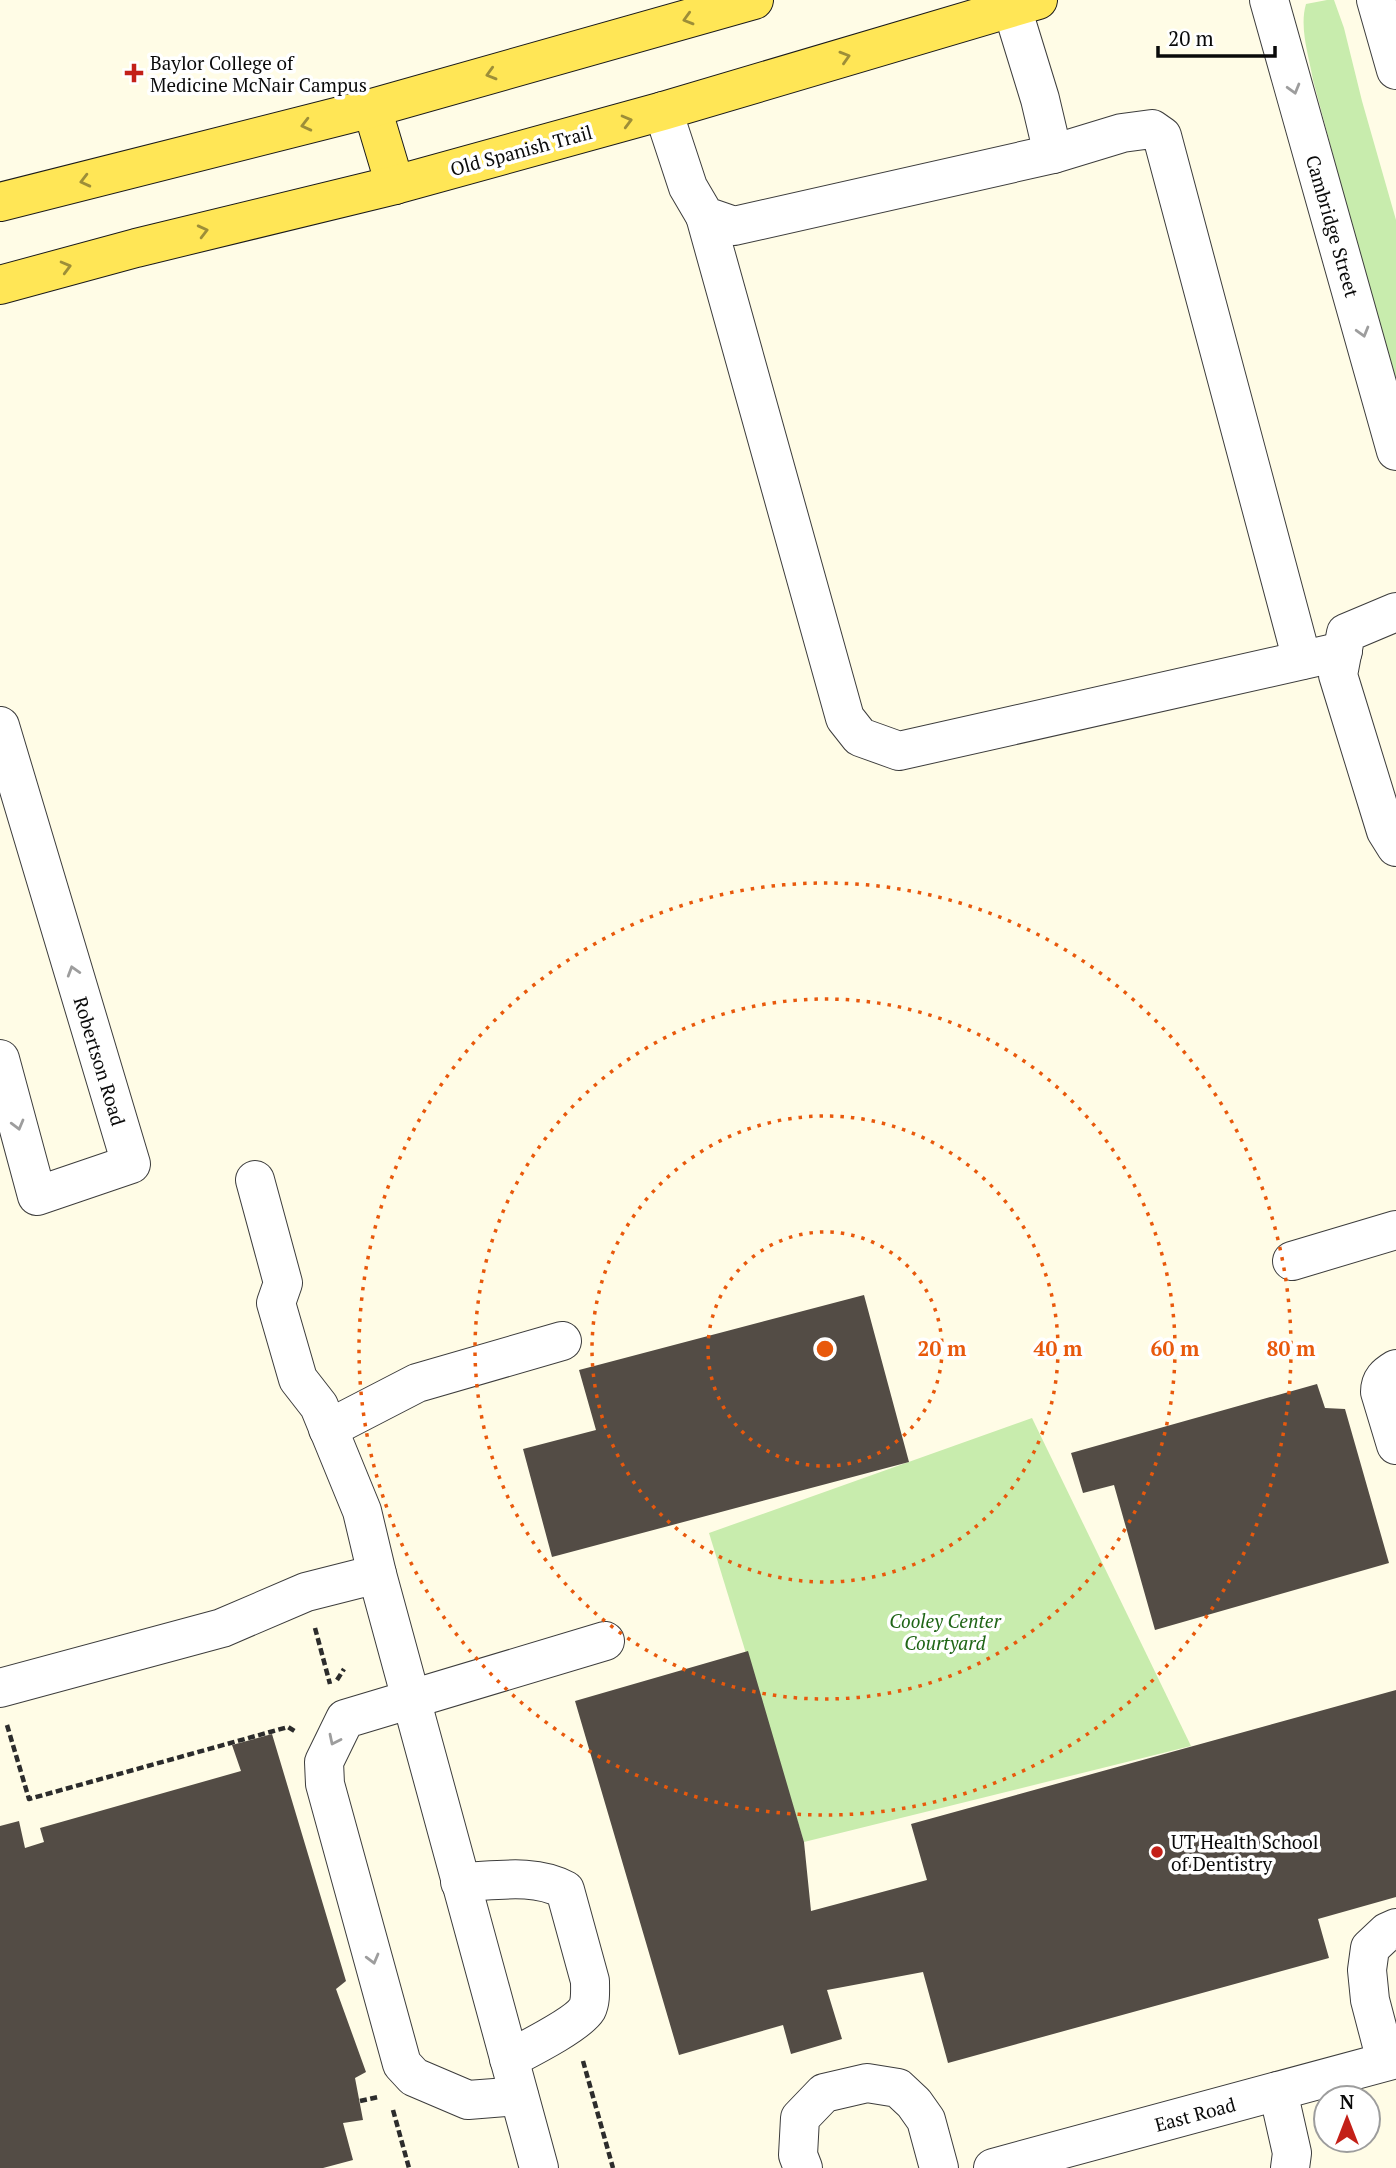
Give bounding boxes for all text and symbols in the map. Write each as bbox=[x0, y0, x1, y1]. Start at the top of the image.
one-way arrow bbox=[682, 10, 694, 25]
scale bar bbox=[1158, 14, 1275, 58]
text: 20 m bbox=[1168, 24, 1214, 52]
place label: Baylor College of Medicine McNair Campus bbox=[150, 50, 367, 97]
one-way arrow bbox=[839, 51, 851, 66]
marker: Baylor College of Medicine McNair Campus bbox=[124, 63, 144, 83]
one-way arrow bbox=[485, 66, 497, 81]
one-way arrow bbox=[1286, 83, 1301, 95]
one-way arrow bbox=[620, 115, 632, 129]
one-way arrow bbox=[300, 117, 312, 131]
street label: Old Spanish Trail bbox=[447, 119, 595, 181]
street label: Cambridge Street bbox=[1301, 152, 1365, 300]
one-way arrow bbox=[79, 173, 91, 187]
one-way arrow bbox=[197, 225, 209, 240]
one-way arrow bbox=[60, 261, 72, 275]
one-way arrow bbox=[1354, 326, 1369, 338]
one-way arrow bbox=[67, 965, 82, 977]
street label: Robertson Road bbox=[69, 993, 132, 1129]
one-way arrow bbox=[10, 1118, 24, 1130]
text: 20 m bbox=[918, 1334, 967, 1362]
text: 40 m bbox=[1034, 1334, 1083, 1362]
text: 60 m bbox=[1151, 1334, 1200, 1362]
text: 80 m bbox=[1267, 1334, 1316, 1362]
centre of rings bbox=[813, 1337, 837, 1361]
park label: Cooley Center Courtyard bbox=[889, 1608, 1001, 1655]
one-way arrow bbox=[329, 1733, 343, 1745]
place label: UT Health School of Dentistry bbox=[1171, 1829, 1319, 1876]
marker: UT Health School of Dentistry bbox=[1149, 1844, 1165, 1860]
one-way arrow bbox=[365, 1953, 379, 1965]
north arrow bbox=[1312, 2084, 1382, 2154]
text: N bbox=[1340, 2089, 1355, 2114]
street label: East Road bbox=[1152, 2091, 1239, 2137]

